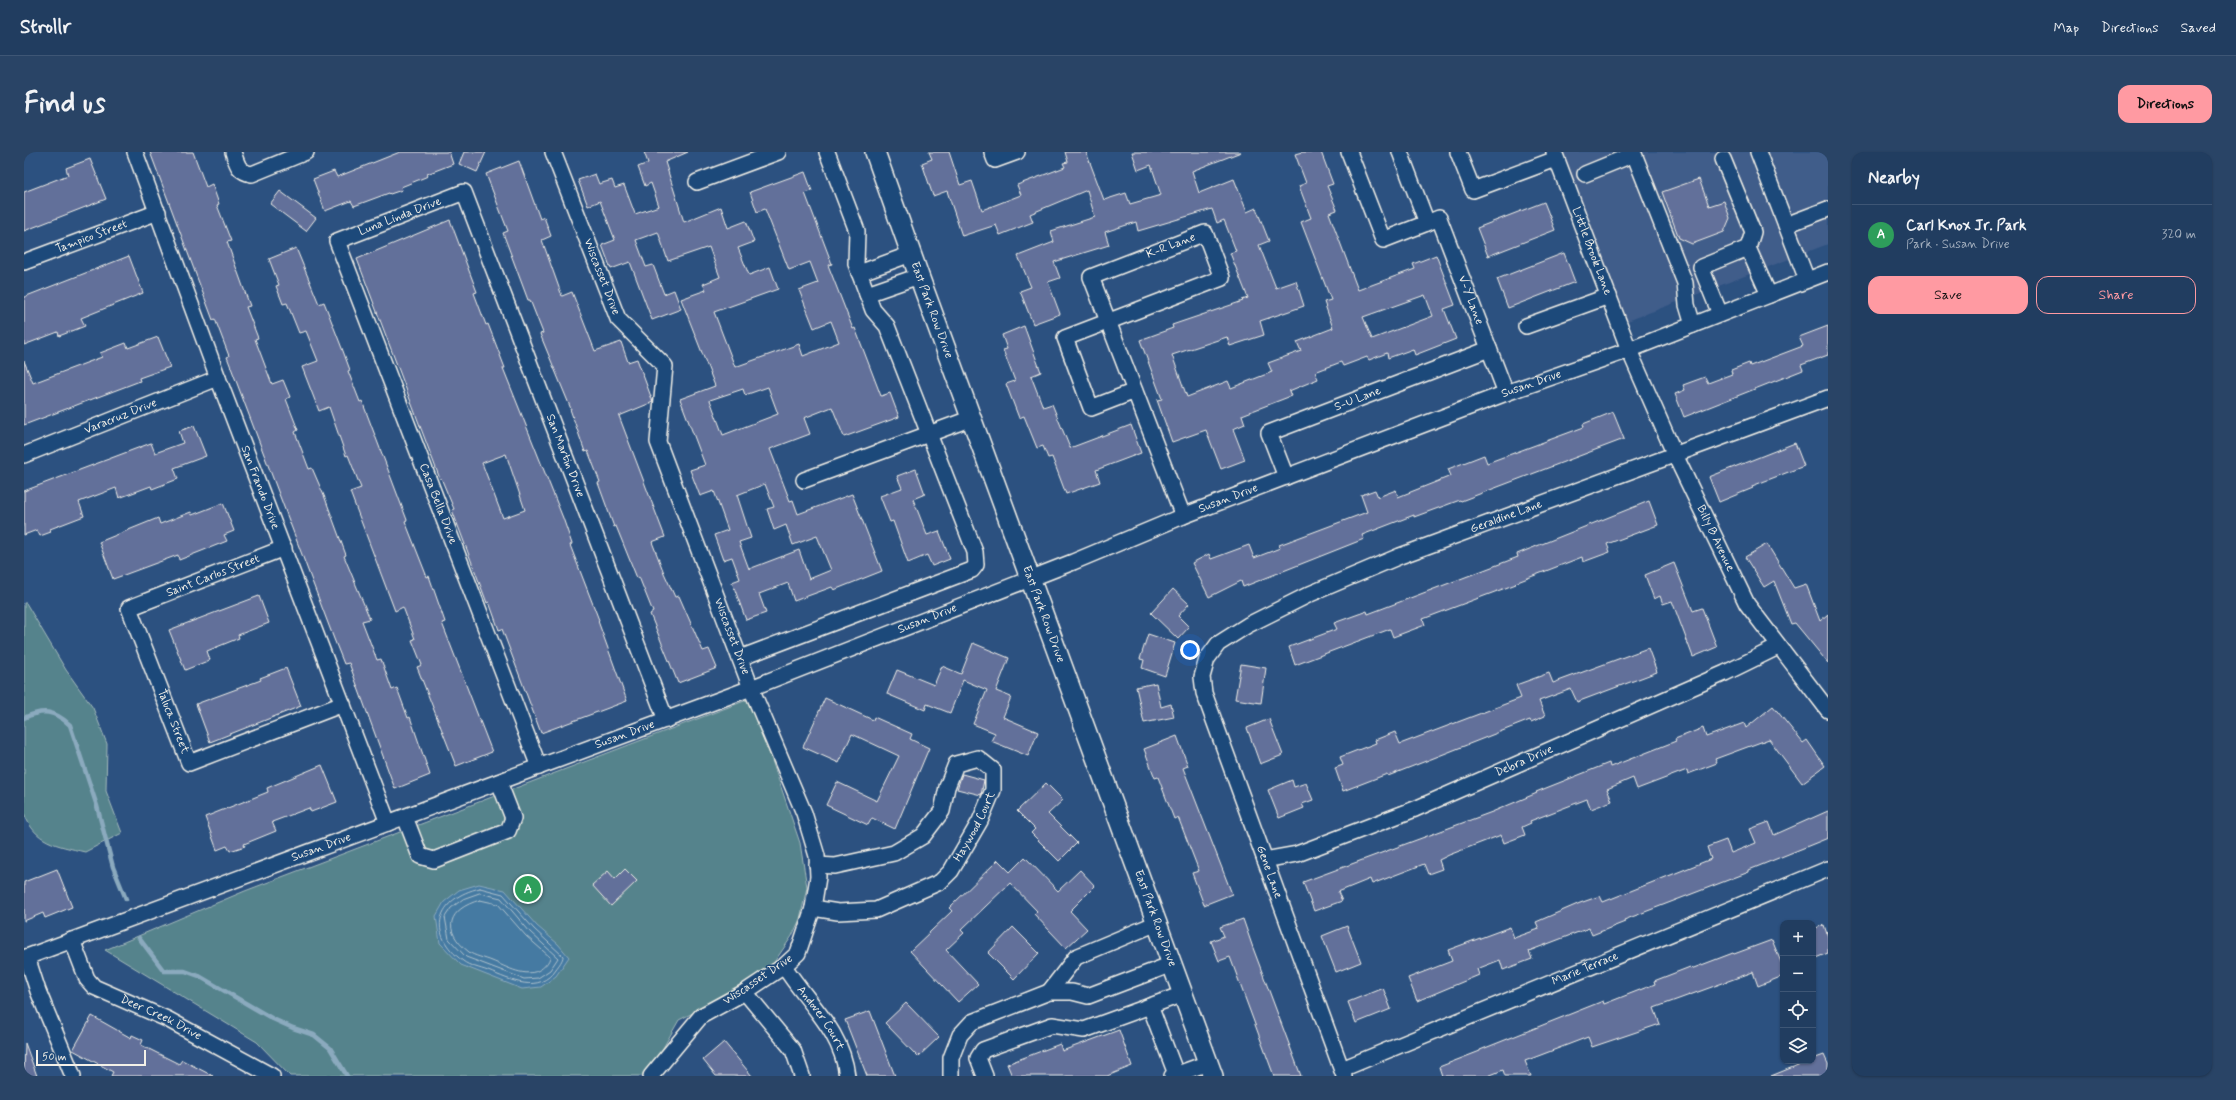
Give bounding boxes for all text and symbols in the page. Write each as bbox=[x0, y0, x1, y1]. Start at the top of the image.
text: Strollr bbox=[20, 15, 71, 40]
text: Map bbox=[2053, 19, 2079, 37]
text: Directions bbox=[2101, 19, 2159, 37]
text: Saved bbox=[2181, 19, 2216, 37]
button: Directions bbox=[2118, 85, 2212, 123]
text: Find us bbox=[24, 86, 105, 123]
text: Nearby bbox=[1868, 167, 1920, 189]
street label: Luna Linda Drive bbox=[356, 193, 444, 240]
street label: Little Brook Lane bbox=[1568, 205, 1616, 298]
street label: Tampico Street bbox=[53, 216, 130, 257]
text: Carl Knox Jr. Park bbox=[1906, 216, 2026, 236]
text: A bbox=[1877, 226, 1885, 243]
text: 320 m bbox=[2162, 226, 2196, 243]
street label: K-R Lane bbox=[1144, 229, 1198, 263]
street label: Wiscasset Drive bbox=[579, 236, 624, 317]
text: Park · Susan Drive bbox=[1906, 236, 2010, 253]
street label: East Park Row Drive bbox=[907, 259, 957, 361]
street label: V-Y Lane bbox=[1454, 273, 1487, 327]
button: Save bbox=[1868, 276, 2028, 314]
button: Share bbox=[2036, 276, 2196, 314]
street label: Susan Drive bbox=[1499, 366, 1564, 402]
street label: S-U Lane bbox=[1332, 383, 1384, 415]
street label: Varacruz Drive bbox=[82, 395, 160, 438]
street label: San Martin Drive bbox=[542, 412, 588, 500]
street label: San Frando Drive bbox=[237, 443, 283, 532]
street label: Casa Bella Drive bbox=[415, 461, 461, 547]
street label: Susan Drive bbox=[1196, 480, 1260, 517]
street label: Geraldine Lane bbox=[1468, 496, 1545, 537]
street label: Billy B Avenue bbox=[1692, 503, 1738, 574]
street label: Saint Carlos Street bbox=[164, 551, 263, 601]
street label: East Park Row Drive bbox=[1018, 564, 1068, 665]
street label: Wiscasset Drive bbox=[710, 596, 753, 677]
street label: Susan Drive bbox=[895, 600, 959, 638]
your location bbox=[1180, 640, 1200, 660]
street label: Taluca Street bbox=[153, 687, 193, 756]
street label: Susan Drive bbox=[593, 716, 657, 753]
street label: Debra Drive bbox=[1493, 741, 1556, 781]
street label: Haywood Court bbox=[950, 789, 999, 865]
street label: Susan Drive bbox=[289, 829, 353, 866]
street label: Gene Lane bbox=[1252, 843, 1286, 901]
street label: East Park Row Drive bbox=[1130, 868, 1180, 969]
pin: A bbox=[515, 874, 541, 904]
map controls bbox=[1780, 920, 1816, 1064]
button: + bbox=[1780, 920, 1816, 956]
street label: Marie Terrace bbox=[1549, 948, 1621, 990]
street label: Wiscasset Drive bbox=[720, 951, 796, 1009]
button: − bbox=[1780, 956, 1816, 992]
street label: Andover Court bbox=[793, 983, 848, 1053]
street label: Deer Creek Drive bbox=[118, 991, 204, 1044]
button: locate bbox=[1780, 992, 1816, 1028]
button: layers bbox=[1780, 1028, 1816, 1064]
scale bar bbox=[36, 1048, 146, 1067]
text: 50 m bbox=[42, 1050, 67, 1064]

